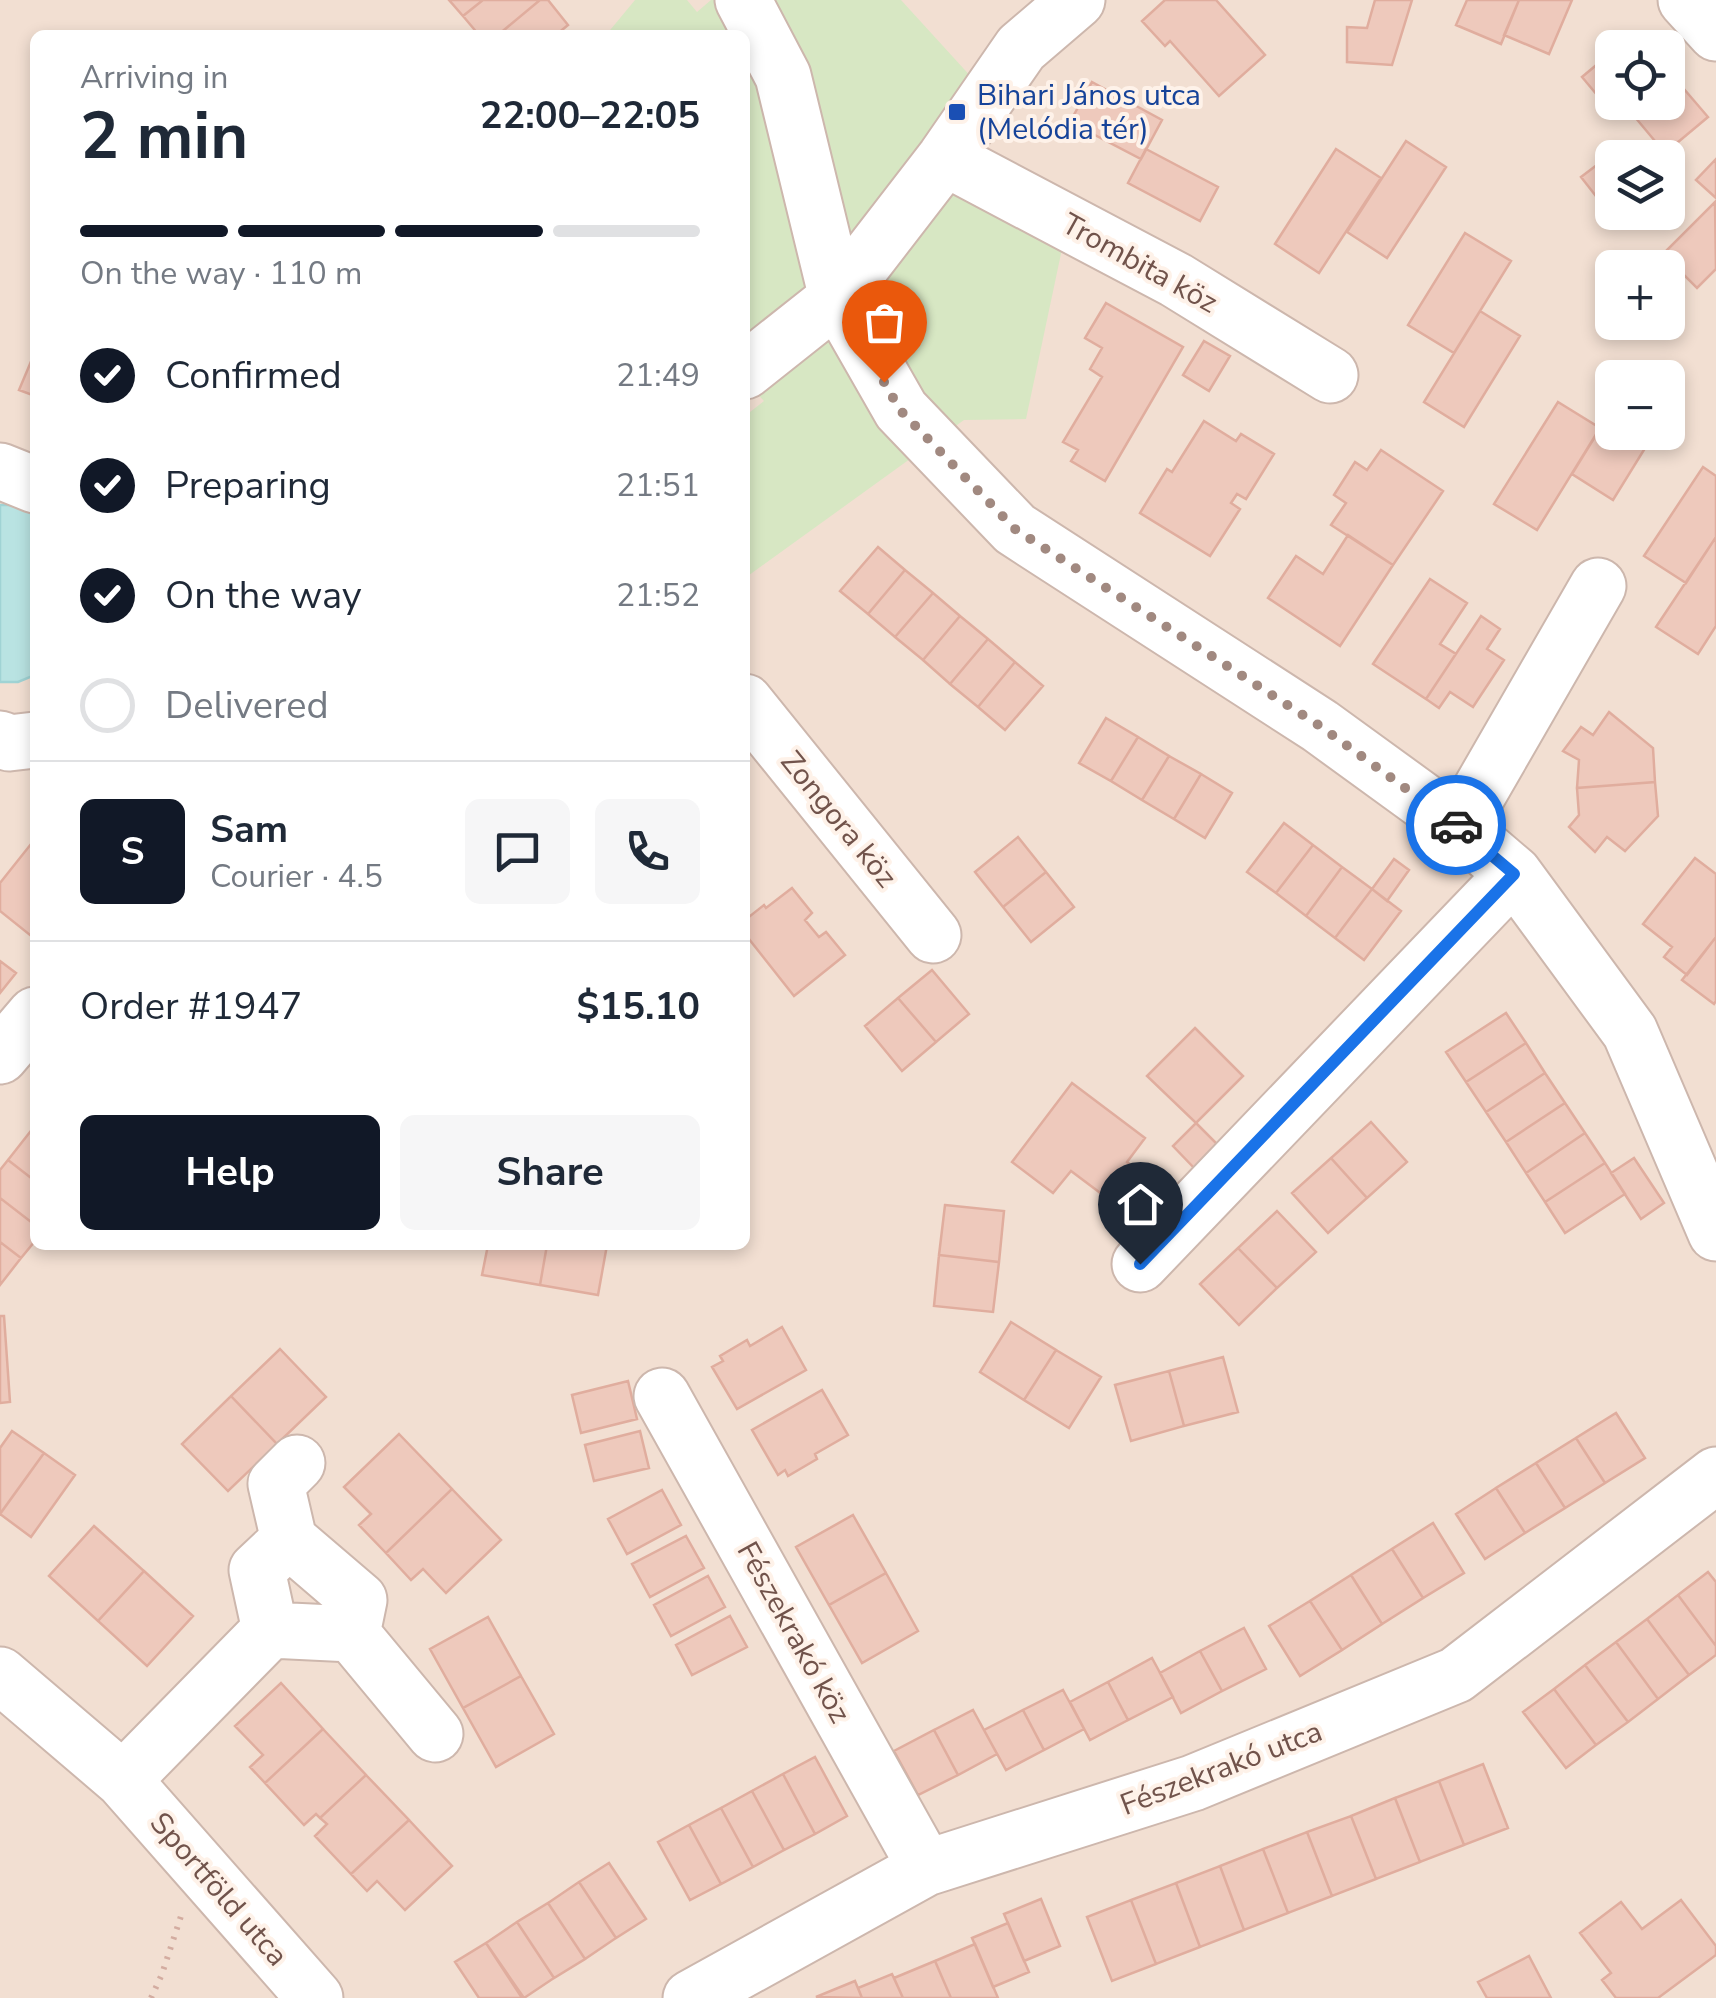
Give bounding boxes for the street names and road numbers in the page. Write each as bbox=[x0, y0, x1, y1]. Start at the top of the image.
street label: Trombita köz bbox=[1054, 204, 1225, 323]
street label: Zongora köz bbox=[771, 743, 906, 896]
street label: Fészekrakó köz bbox=[727, 1534, 860, 1730]
street label: Fészekrakó utca bbox=[1114, 1711, 1328, 1826]
street label: Sportföld utca bbox=[140, 1804, 297, 1975]

